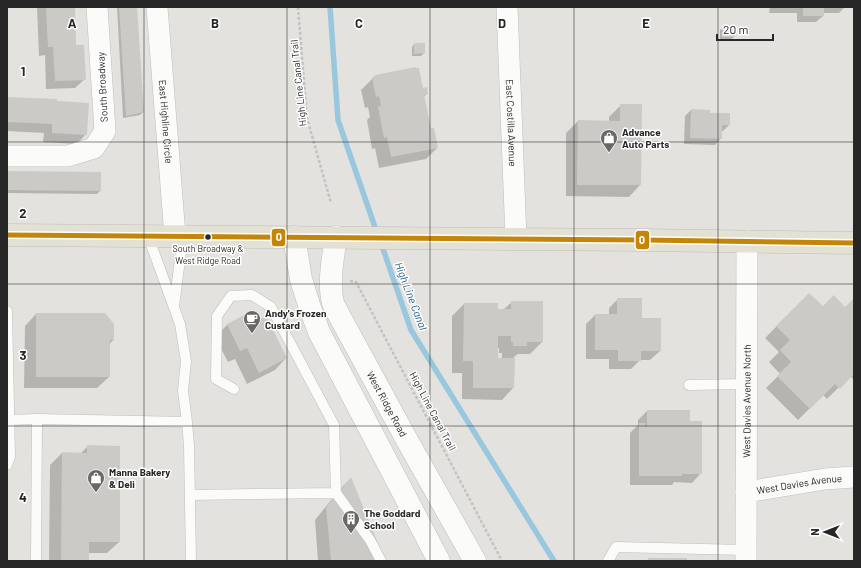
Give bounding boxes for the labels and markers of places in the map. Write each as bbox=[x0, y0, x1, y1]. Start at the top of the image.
place label: Advance Auto Parts bbox=[622, 126, 669, 150]
shop icon: Advance Auto Parts bbox=[599, 128, 619, 153]
marker: South Broadway & West Ridge Road bbox=[203, 232, 213, 242]
place label: South Broadway & West Ridge Road bbox=[172, 243, 244, 266]
place label: Andy's Frozen Custard bbox=[265, 307, 326, 331]
cafe icon: Andy's Frozen Custard bbox=[242, 309, 262, 334]
place label: Manna Bakery & Deli bbox=[109, 466, 170, 490]
shop icon: Manna Bakery & Deli bbox=[86, 468, 106, 493]
place label: The Goddard School bbox=[364, 507, 421, 531]
building icon: The Goddard School bbox=[341, 509, 361, 534]

